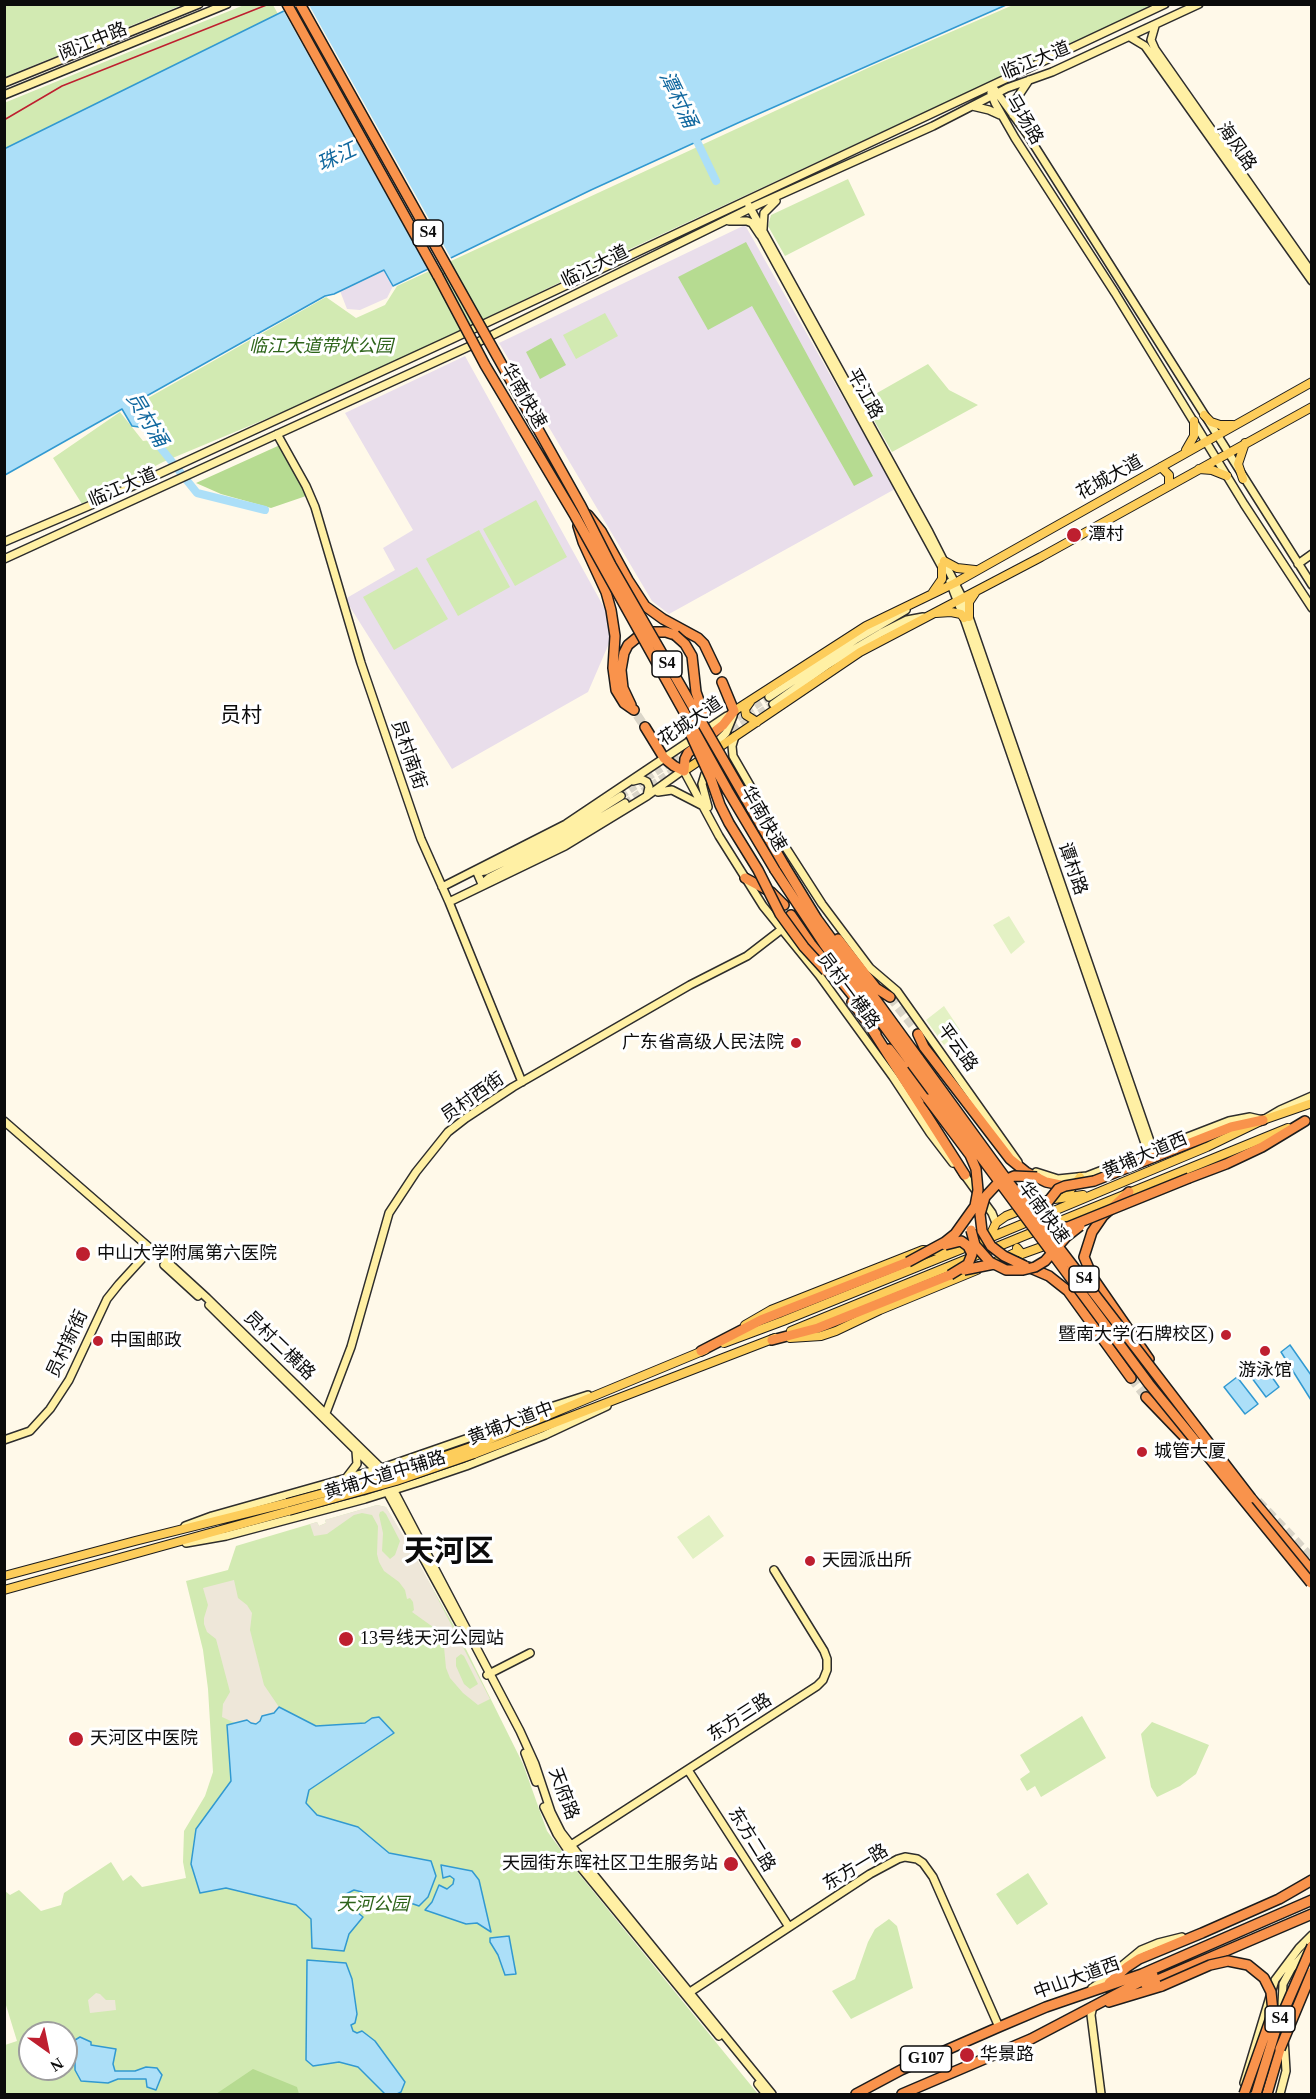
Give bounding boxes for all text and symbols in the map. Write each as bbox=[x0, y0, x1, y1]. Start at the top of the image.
street label: 阅江中路 bbox=[56, 19, 130, 65]
street label: 临江大道 bbox=[999, 38, 1073, 84]
water label: 潭村涌 bbox=[653, 68, 701, 132]
street label: 马场路 bbox=[1001, 91, 1047, 149]
street label: 海风路 bbox=[1212, 119, 1260, 175]
water label: 珠江 bbox=[314, 139, 360, 177]
road number: S4 bbox=[413, 220, 443, 246]
street label: 临江大道 bbox=[558, 242, 632, 292]
park label: 临江大道带状公园 bbox=[249, 336, 393, 358]
street label: 华南快速 bbox=[496, 359, 550, 433]
street label: 平江路 bbox=[841, 365, 887, 423]
water label: 员村涌 bbox=[120, 388, 172, 452]
street label: 花城大道 bbox=[1073, 451, 1147, 505]
street label: 临江大道 bbox=[86, 464, 160, 512]
place label: 潭村 bbox=[1088, 524, 1124, 546]
marker: 潭村 bbox=[1065, 526, 1083, 544]
road number: S4 bbox=[652, 651, 682, 677]
street label: 花城大道 bbox=[655, 693, 727, 751]
district label: 员村 bbox=[220, 703, 262, 729]
street label: 员村南街 bbox=[386, 717, 430, 793]
street label: 华南快速 bbox=[736, 782, 790, 856]
street label: 谭村路 bbox=[1053, 840, 1091, 898]
street label: 员村一横路 bbox=[812, 949, 884, 1033]
street label: 平云路 bbox=[932, 1020, 982, 1076]
place label: 广东省高级人民法院 bbox=[622, 1032, 784, 1054]
marker: 广东省高级人民法院 bbox=[789, 1036, 803, 1050]
street label: 员村西街 bbox=[437, 1069, 509, 1127]
street label: 黄埔大道西 bbox=[1099, 1128, 1191, 1184]
street label: 华南快速 bbox=[1013, 1178, 1073, 1248]
place label: 中山大学附属第六医院 bbox=[97, 1243, 277, 1265]
marker: 中山大学附属第六医院 bbox=[74, 1245, 92, 1263]
road number: S4 bbox=[1069, 1266, 1099, 1292]
street label: 员村新街 bbox=[43, 1307, 93, 1381]
street label: 员村二横路 bbox=[239, 1307, 319, 1385]
place label: 暨南大学(石牌校区) bbox=[1058, 1324, 1214, 1346]
marker: 暨南大学(石牌校区) bbox=[1219, 1328, 1233, 1342]
place label: 中国邮政 bbox=[110, 1330, 182, 1352]
marker: 中国邮政 bbox=[91, 1334, 105, 1348]
marker: 游泳馆 bbox=[1258, 1344, 1272, 1358]
place label: 游泳馆 bbox=[1238, 1360, 1292, 1382]
street label: 黄埔大道中 bbox=[465, 1398, 557, 1450]
place label: 城管大厦 bbox=[1154, 1441, 1226, 1463]
marker: 城管大厦 bbox=[1135, 1445, 1149, 1459]
street label: 黄埔大道中辅路 bbox=[322, 1447, 448, 1505]
district label: 天河区 bbox=[404, 1535, 494, 1571]
place label: 天园派出所 bbox=[822, 1550, 912, 1572]
marker: 天园派出所 bbox=[803, 1554, 817, 1568]
place label: 13号线天河公园站 bbox=[360, 1628, 504, 1650]
marker: 13号线天河公园站 bbox=[337, 1630, 355, 1648]
street label: 东方三路 bbox=[704, 1689, 776, 1747]
place label: 天河区中医院 bbox=[90, 1728, 198, 1750]
marker: 天河区中医院 bbox=[67, 1730, 85, 1748]
street label: 天府路 bbox=[543, 1765, 583, 1823]
street label: 东方二路 bbox=[723, 1804, 779, 1876]
street label: 东方一路 bbox=[820, 1840, 892, 1896]
place label: 天园街东晖社区卫生服务站 bbox=[502, 1853, 718, 1875]
marker: 天园街东晖社区卫生服务站 bbox=[722, 1855, 740, 1873]
park label: 天河公园 bbox=[337, 1894, 409, 1916]
street label: 中山大道西 bbox=[1031, 1953, 1123, 2005]
road number: S4 bbox=[1265, 2006, 1295, 2032]
north arrow bbox=[18, 2021, 78, 2081]
place label: 华景路 bbox=[980, 2044, 1034, 2066]
road number: G107 bbox=[900, 2046, 952, 2072]
marker: 华景路 bbox=[958, 2046, 976, 2064]
text: N bbox=[48, 2055, 66, 2075]

